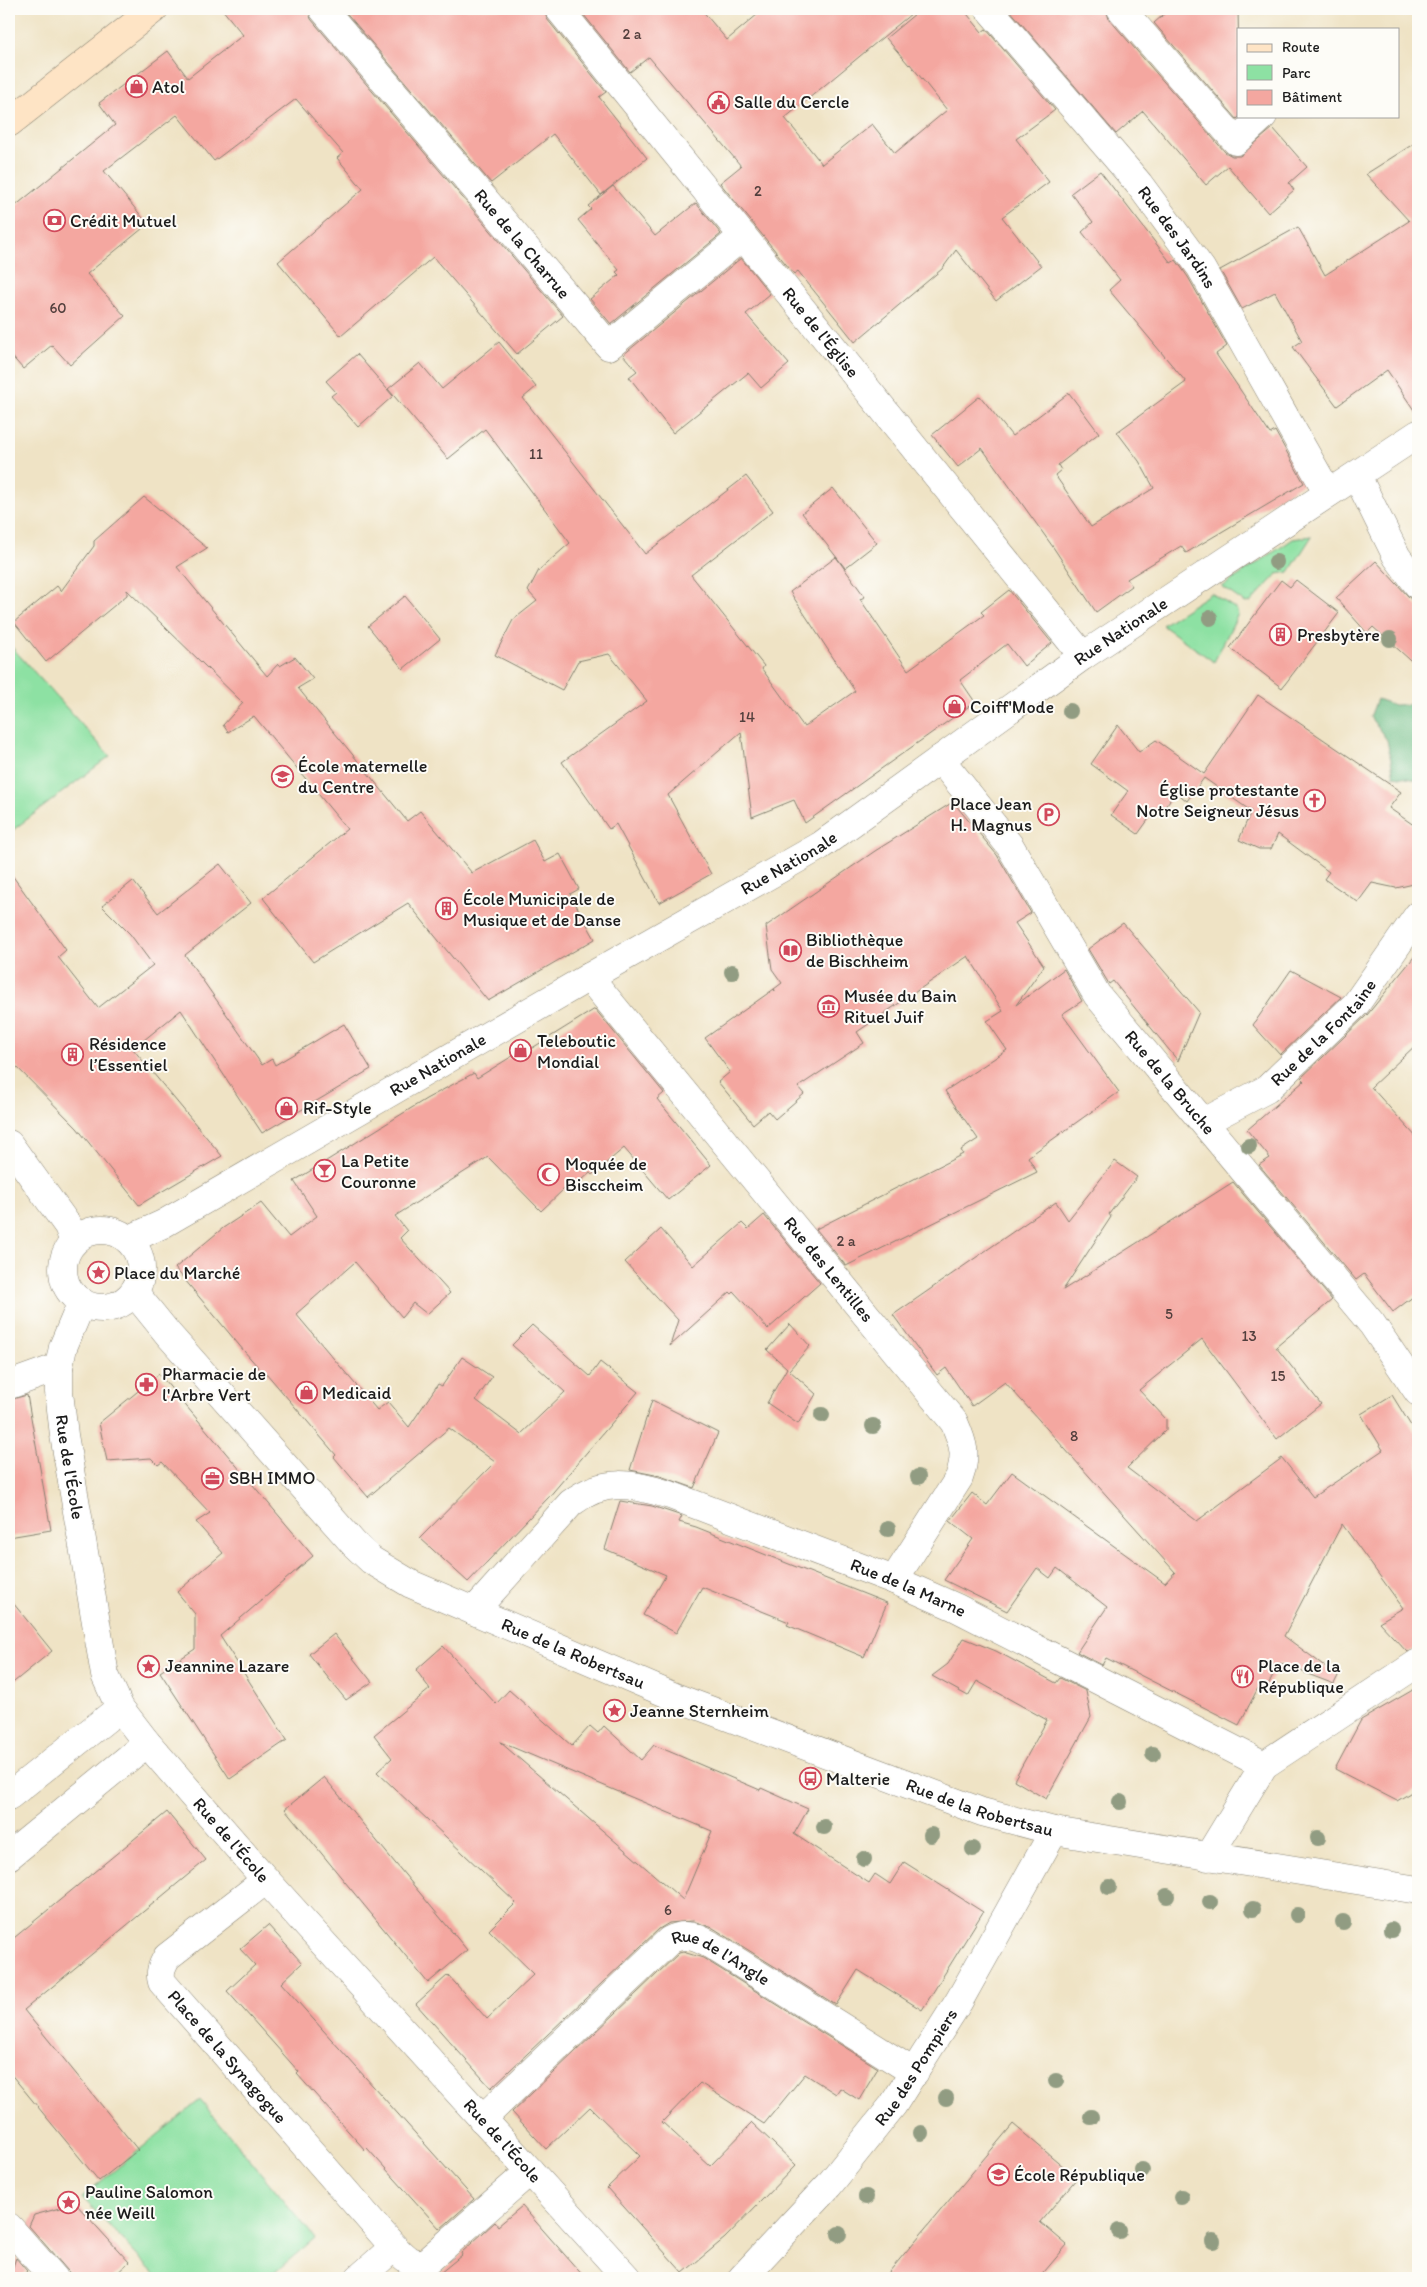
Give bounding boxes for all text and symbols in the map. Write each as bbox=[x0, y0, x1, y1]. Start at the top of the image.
house number: 2 a bbox=[622, 25, 642, 43]
legend bbox=[1237, 28, 1400, 118]
text: Route bbox=[1282, 38, 1320, 56]
text: Parc bbox=[1282, 64, 1311, 82]
shop icon: Atol bbox=[124, 75, 148, 99]
place label: Atol bbox=[152, 76, 185, 98]
text: Bâtiment bbox=[1282, 88, 1343, 106]
public building icon: Salle du Cercle bbox=[706, 90, 730, 114]
place label: Salle du Cercle bbox=[734, 91, 849, 113]
street label: Rue des Jardins bbox=[1133, 181, 1221, 292]
house number: 2 bbox=[754, 182, 762, 200]
street label: Rue de la Charrue bbox=[469, 184, 575, 303]
bank icon: Crédit Mutuel bbox=[42, 209, 66, 233]
place label: Crédit Mutuel bbox=[70, 210, 177, 232]
street label: Rue de l'Église bbox=[778, 283, 864, 382]
house number: 60 bbox=[49, 299, 67, 317]
house number: 11 bbox=[529, 445, 543, 463]
street label: Rue Nationale bbox=[1069, 592, 1172, 670]
building icon: Presbytère bbox=[1269, 623, 1293, 647]
place label: Presbytère bbox=[1297, 624, 1380, 646]
shop icon: Coiff'Mode bbox=[942, 695, 966, 719]
place label: Coiff'Mode bbox=[970, 696, 1054, 718]
house number: 14 bbox=[739, 708, 755, 726]
place label: École maternelle du Centre bbox=[298, 755, 428, 798]
school or university icon: École maternelle du Centre bbox=[270, 764, 294, 788]
place label: Église protestante Notre Seigneur Jésus bbox=[1136, 779, 1299, 822]
church icon: Église protestante Notre Seigneur Jésus bbox=[1303, 788, 1327, 812]
place label: Place Jean H. Magnus bbox=[950, 793, 1032, 836]
parking icon: Place Jean H. Magnus bbox=[1036, 802, 1060, 826]
street label: Rue Nationale bbox=[737, 826, 842, 900]
place label: École Municipale de Musique et de Danse bbox=[463, 888, 621, 931]
building icon: École Municipale de Musique et de Danse bbox=[435, 897, 459, 921]
place label: Bibliothèque de Bischheim bbox=[806, 929, 909, 972]
library icon: Bibliothèque de Bischheim bbox=[778, 938, 802, 962]
street label: Rue de la Fontaine bbox=[1266, 975, 1381, 1091]
place label: Musée du Bain Rituel Juif bbox=[844, 985, 957, 1028]
museum icon: Musée du Bain Rituel Juif bbox=[816, 994, 840, 1018]
street label: Rue de la Bruche bbox=[1120, 1026, 1220, 1139]
street label: Rue Nationale bbox=[385, 1028, 490, 1101]
place label: Teleboutic Mondial bbox=[537, 1030, 616, 1073]
place label: Résidence l’Essentiel bbox=[89, 1033, 167, 1076]
shop icon: Teleboutic Mondial bbox=[509, 1039, 533, 1063]
building icon: Résidence l’Essentiel bbox=[61, 1042, 85, 1066]
shop icon: Rif-Style bbox=[275, 1096, 299, 1120]
place label: Rif-Style bbox=[303, 1097, 372, 1119]
place label: La Petite Couronne bbox=[341, 1150, 416, 1193]
place label: Moquée de Bisccheim bbox=[565, 1153, 647, 1196]
bar icon: La Petite Couronne bbox=[313, 1159, 337, 1183]
mosque icon: Moquée de Bisccheim bbox=[537, 1162, 561, 1186]
street label: Rue des Lentilles bbox=[779, 1212, 879, 1327]
house number: 2 a bbox=[836, 1232, 856, 1250]
place icon: Place du Marché bbox=[86, 1261, 110, 1285]
place label: Place du Marché bbox=[114, 1262, 240, 1284]
house number: 5 bbox=[1165, 1305, 1173, 1323]
house number: 13 bbox=[1241, 1327, 1257, 1345]
place label: Pharmacie de l'Arbre Vert bbox=[162, 1363, 266, 1406]
house number: 15 bbox=[1271, 1367, 1286, 1385]
pharmacy icon: Pharmacie de l'Arbre Vert bbox=[134, 1372, 158, 1396]
shop icon: Medicaid bbox=[294, 1381, 318, 1405]
place label: Medicaid bbox=[322, 1382, 391, 1404]
street label: Rue de l'École bbox=[51, 1413, 89, 1521]
house number: 8 bbox=[1070, 1427, 1078, 1445]
office icon: SBH IMMO bbox=[201, 1466, 225, 1490]
place label: SBH IMMO bbox=[229, 1467, 315, 1489]
street label: Rue de la Marne bbox=[847, 1553, 970, 1622]
street label: Rue de la Robertsau bbox=[498, 1613, 649, 1694]
place icon: Jeannine Lazare bbox=[137, 1654, 161, 1678]
place label: Jeannine Lazare bbox=[165, 1655, 289, 1677]
place label: Place de la République bbox=[1258, 1655, 1344, 1698]
restaurant icon: Place de la République bbox=[1230, 1664, 1254, 1688]
place icon: Jeanne Sternheim bbox=[602, 1699, 626, 1723]
place label: Jeanne Sternheim bbox=[630, 1700, 769, 1722]
bus stop icon: Malterie bbox=[798, 1767, 822, 1791]
place label: Malterie bbox=[826, 1768, 890, 1790]
street label: Rue de la Robertsau bbox=[903, 1773, 1056, 1841]
street label: Rue de l'École bbox=[188, 1793, 274, 1887]
house number: 6 bbox=[664, 1901, 672, 1919]
street label: Rue de l'Angle bbox=[668, 1925, 774, 1990]
street label: Place de la Synagogue bbox=[163, 1985, 292, 2128]
street label: Rue des Pompiers bbox=[870, 2004, 962, 2130]
street label: Rue de l'École bbox=[459, 2094, 546, 2187]
school or university icon: École République bbox=[986, 2163, 1010, 2187]
place label: École République bbox=[1014, 2164, 1145, 2186]
place label: Pauline Salomon née Weill bbox=[85, 2181, 213, 2224]
place icon: Pauline Salomon née Weill bbox=[57, 2190, 81, 2214]

